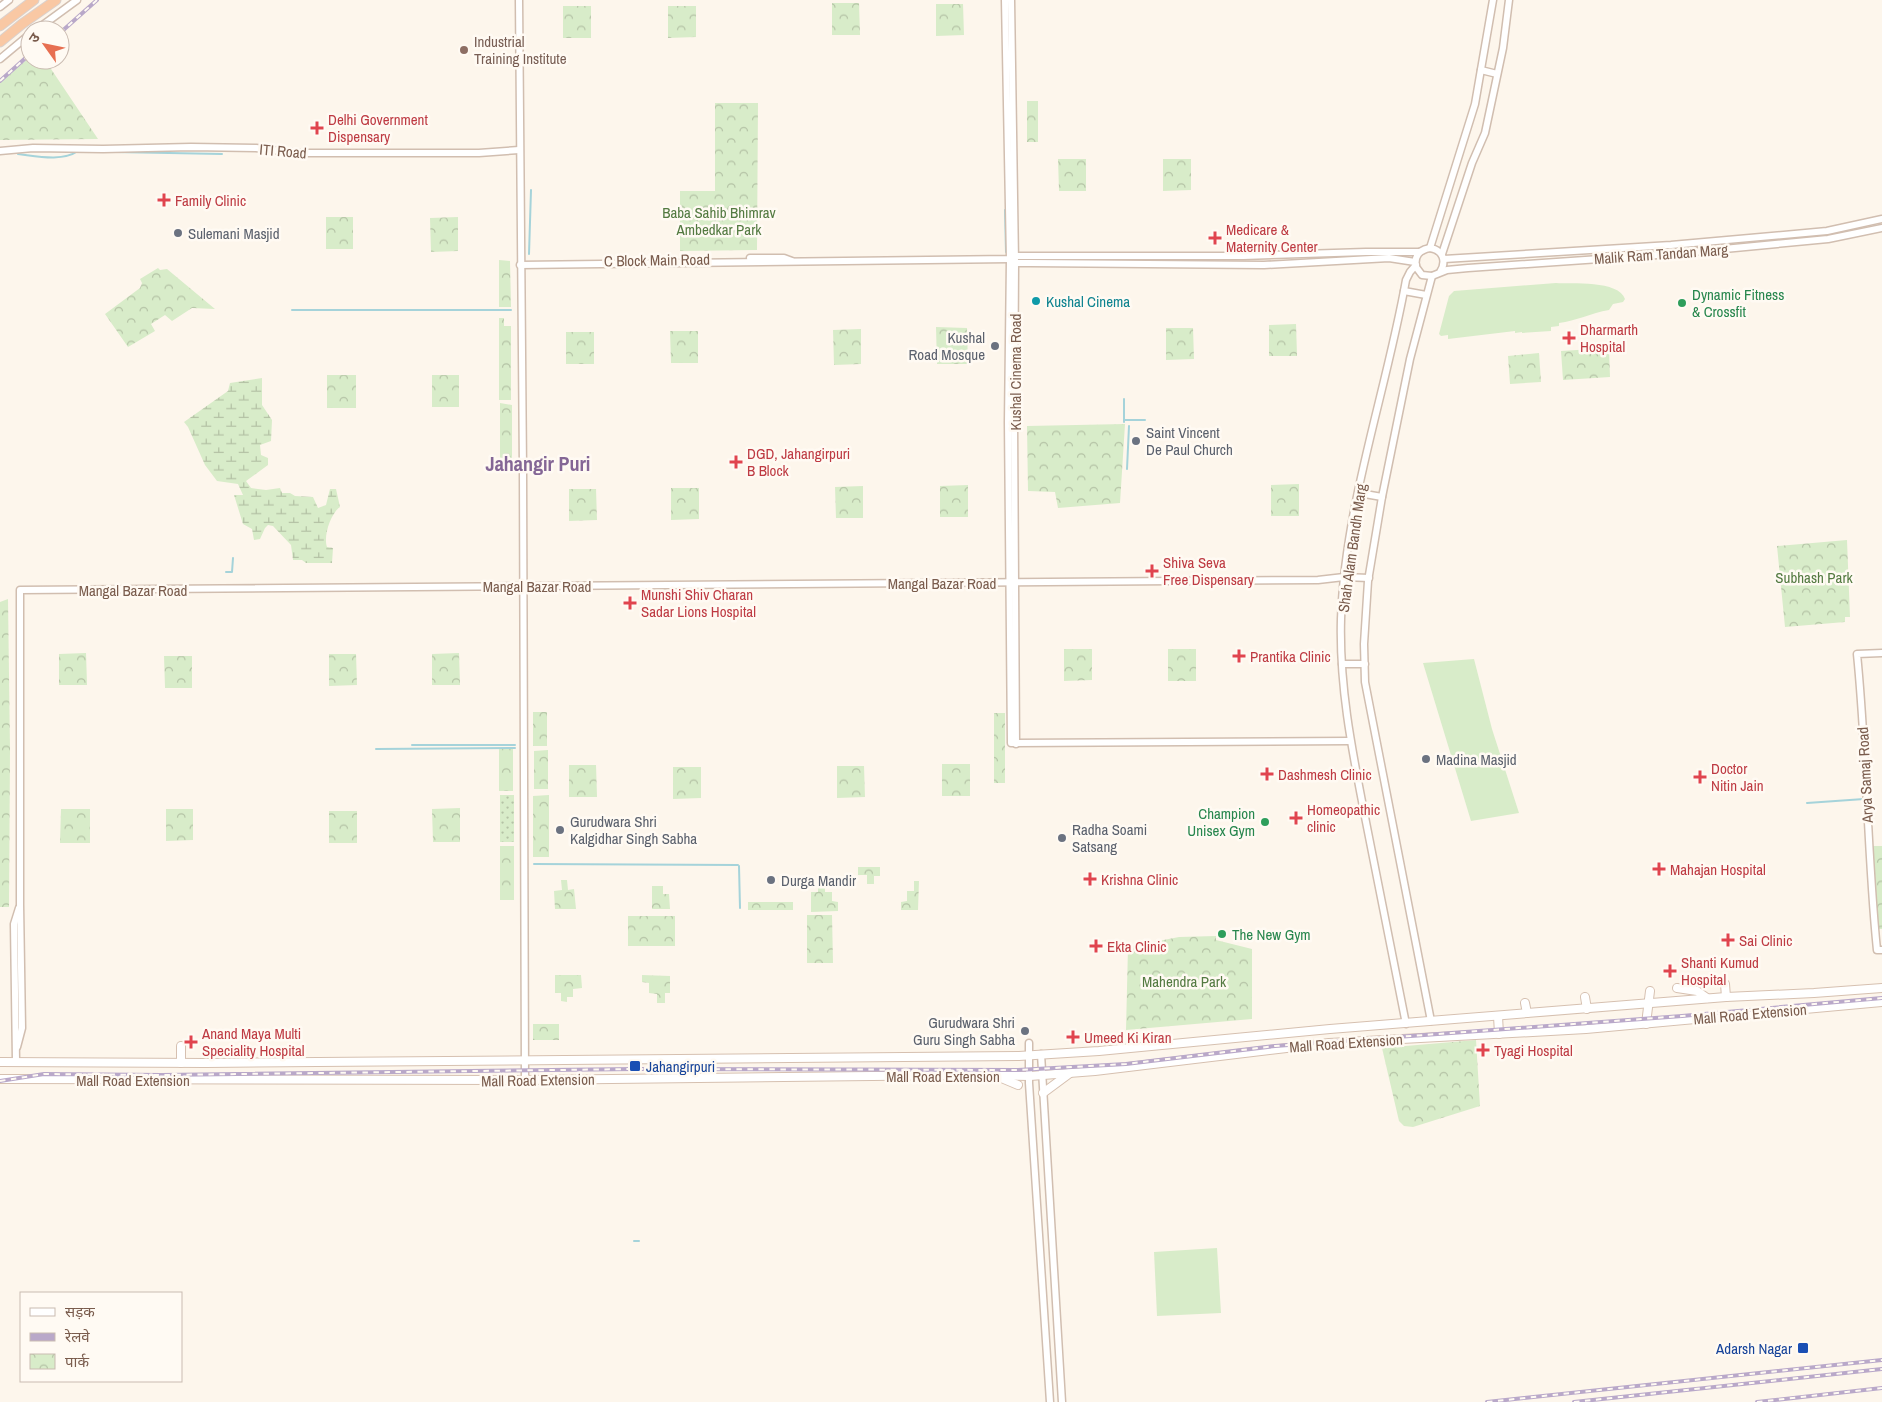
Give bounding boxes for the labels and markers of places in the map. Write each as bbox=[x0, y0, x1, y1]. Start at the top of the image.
place label: Industrial Training Institute bbox=[474, 31, 567, 69]
marker: Industrial Training Institute bbox=[458, 44, 470, 56]
place label: Delhi Government Dispensary bbox=[328, 109, 428, 147]
marker: Delhi Government Dispensary bbox=[310, 121, 324, 135]
place label: Family Clinic bbox=[175, 190, 246, 211]
marker: Family Clinic bbox=[157, 193, 171, 207]
place label: Medicare & Maternity Center bbox=[1226, 219, 1318, 257]
place label: Sulemani Masjid bbox=[188, 223, 280, 244]
marker: Sulemani Masjid bbox=[172, 227, 184, 239]
marker: Medicare & Maternity Center bbox=[1208, 231, 1222, 245]
place label: Dynamic Fitness & Crossfit bbox=[1692, 284, 1784, 322]
place label: Kushal Cinema bbox=[1046, 291, 1130, 312]
marker: Kushal Cinema bbox=[1030, 295, 1042, 307]
marker: Dynamic Fitness & Crossfit bbox=[1676, 297, 1688, 309]
place label: Dharmarth Hospital bbox=[1580, 319, 1638, 357]
place label: Kushal Road Mosque bbox=[908, 327, 985, 365]
marker: Dharmarth Hospital bbox=[1562, 331, 1576, 345]
marker: Kushal Road Mosque bbox=[989, 340, 1001, 352]
place label: Saint Vincent De Paul Church bbox=[1146, 422, 1233, 460]
marker: Saint Vincent De Paul Church bbox=[1130, 435, 1142, 447]
place label: DGD, Jahangirpuri B Block bbox=[747, 443, 850, 481]
marker: DGD, Jahangirpuri B Block bbox=[729, 455, 743, 469]
place label: Shiva Seva Free Dispensary bbox=[1163, 552, 1255, 590]
marker: Shiva Seva Free Dispensary bbox=[1145, 564, 1159, 578]
place label: Munshi Shiv Charan Sadar Lions Hospital bbox=[641, 584, 756, 622]
marker: Munshi Shiv Charan Sadar Lions Hospital bbox=[623, 596, 637, 610]
place label: Prantika Clinic bbox=[1250, 646, 1331, 667]
marker: Prantika Clinic bbox=[1232, 649, 1246, 663]
place label: Madina Masjid bbox=[1436, 749, 1517, 770]
marker: Madina Masjid bbox=[1420, 753, 1432, 765]
place label: Doctor Nitin Jain bbox=[1711, 758, 1764, 796]
place label: Dashmesh Clinic bbox=[1278, 764, 1372, 785]
marker: Dashmesh Clinic bbox=[1260, 767, 1274, 781]
marker: Doctor Nitin Jain bbox=[1693, 770, 1707, 784]
place label: Homeopathic clinic bbox=[1307, 799, 1380, 837]
place label: Champion Unisex Gym bbox=[1187, 803, 1255, 841]
place label: Gurudwara Shri Kalgidhar Singh Sabha bbox=[570, 811, 697, 849]
marker: Homeopathic clinic bbox=[1289, 811, 1303, 825]
marker: Champion Unisex Gym bbox=[1259, 816, 1271, 828]
place label: Radha Soami Satsang bbox=[1072, 819, 1147, 857]
marker: Gurudwara Shri Kalgidhar Singh Sabha bbox=[554, 824, 566, 836]
marker: Radha Soami Satsang bbox=[1056, 832, 1068, 844]
place label: Mahajan Hospital bbox=[1670, 859, 1766, 880]
marker: Mahajan Hospital bbox=[1652, 862, 1666, 876]
place label: Krishna Clinic bbox=[1101, 869, 1178, 890]
place label: Durga Mandir bbox=[781, 870, 856, 891]
marker: Krishna Clinic bbox=[1083, 872, 1097, 886]
marker: Durga Mandir bbox=[765, 874, 777, 886]
place label: The New Gym bbox=[1232, 924, 1311, 945]
marker: The New Gym bbox=[1216, 928, 1228, 940]
place label: Sai Clinic bbox=[1739, 930, 1792, 951]
marker: Sai Clinic bbox=[1721, 933, 1735, 947]
place label: Ekta Clinic bbox=[1107, 936, 1166, 957]
marker: Ekta Clinic bbox=[1089, 939, 1103, 953]
place label: Shanti Kumud Hospital bbox=[1681, 952, 1759, 990]
marker: Shanti Kumud Hospital bbox=[1663, 964, 1677, 978]
place label: Gurudwara Shri Guru Singh Sabha bbox=[913, 1012, 1015, 1050]
place label: Anand Maya Multi Speciality Hospital bbox=[201, 1023, 305, 1061]
marker: Gurudwara Shri Guru Singh Sabha bbox=[1019, 1025, 1031, 1037]
place label: Umeed Ki Kiran bbox=[1084, 1027, 1172, 1048]
marker: Umeed Ki Kiran bbox=[1066, 1030, 1080, 1044]
marker: Anand Maya Multi Speciality Hospital bbox=[184, 1035, 198, 1049]
place label: Tyagi Hospital bbox=[1494, 1040, 1573, 1061]
marker: Tyagi Hospital bbox=[1476, 1043, 1490, 1057]
place label: Jahangirpuri bbox=[646, 1056, 715, 1077]
marker: Jahangirpuri bbox=[628, 1059, 642, 1073]
place label: Adarsh Nagar bbox=[1715, 1338, 1792, 1359]
marker: Adarsh Nagar bbox=[1796, 1341, 1810, 1355]

